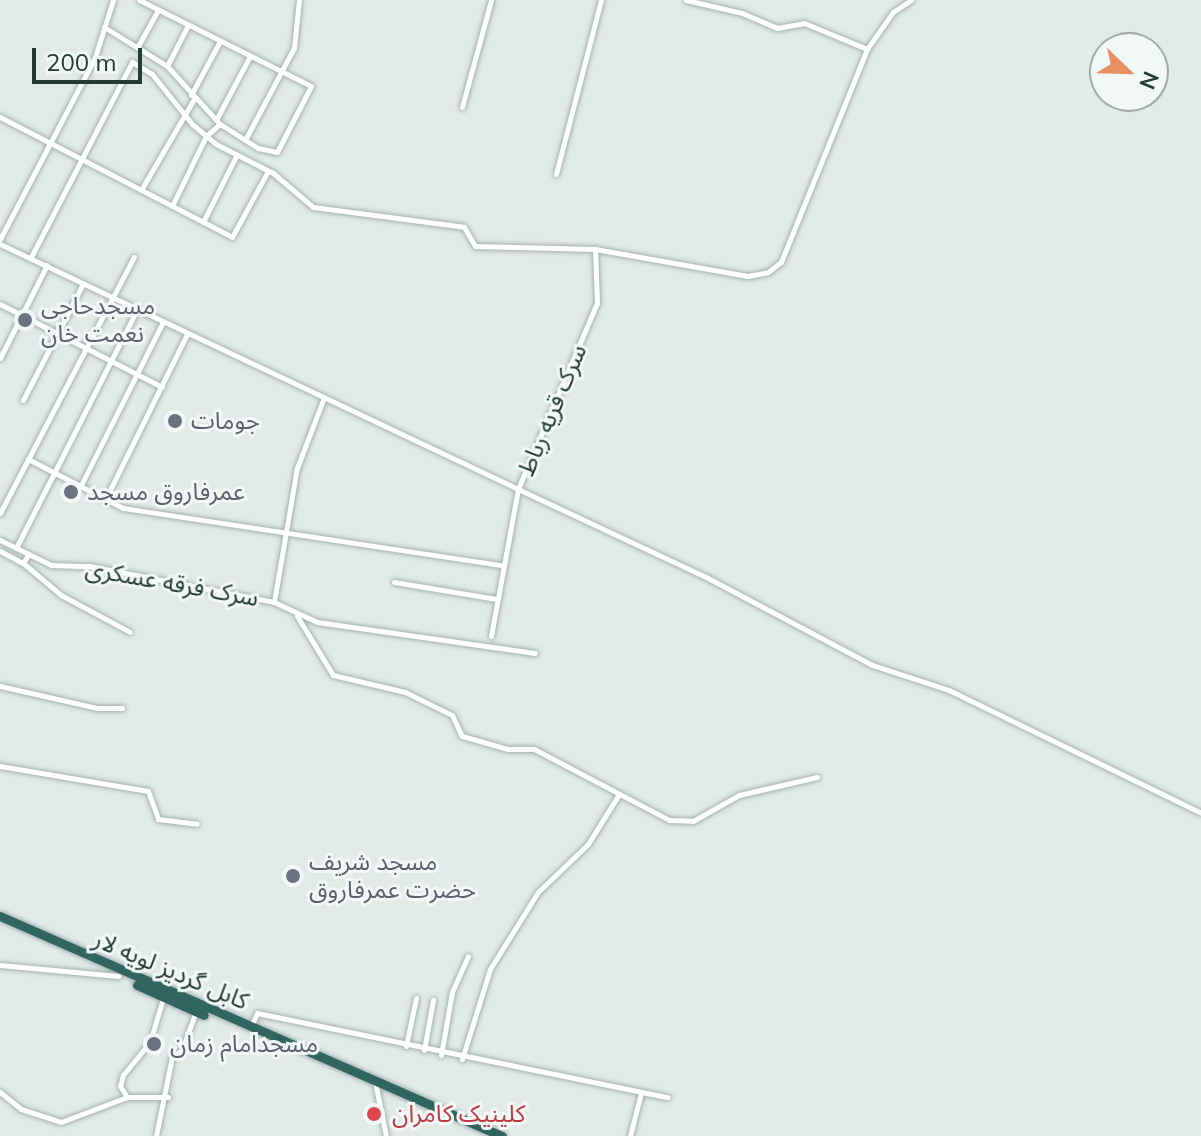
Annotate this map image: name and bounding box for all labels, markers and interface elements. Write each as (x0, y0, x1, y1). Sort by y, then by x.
scale bar (36, 32, 146, 82)
north arrow (1089, 32, 1169, 112)
text: 200 m (46, 47, 117, 77)
text: N (1133, 67, 1165, 94)
place label: مسجدحاجی نعمت خان (41, 292, 155, 348)
marker: مسجدحاجی نعمت خان (16, 311, 34, 329)
street label: سرک قریه رباط (511, 340, 593, 480)
place label: جومات (191, 407, 260, 435)
marker: جومات (166, 412, 184, 430)
place label: عمرفاروق مسجد (87, 478, 245, 506)
marker: عمرفاروق مسجد (62, 483, 80, 501)
street label: سرک فرقه عسکری (83, 554, 261, 612)
place label: مسجد شریف حضرت عمرفاروق (309, 848, 476, 904)
marker: مسجد شریف حضرت عمرفاروق (284, 867, 302, 885)
street label: کابل گردیز لویه لار (89, 924, 253, 1016)
place label: مسجدامام زمان (170, 1030, 318, 1058)
marker: مسجدامام زمان (145, 1035, 163, 1053)
place label: کلینیک کامران (392, 1100, 525, 1128)
marker: کلینیک کامران (363, 1103, 385, 1125)

